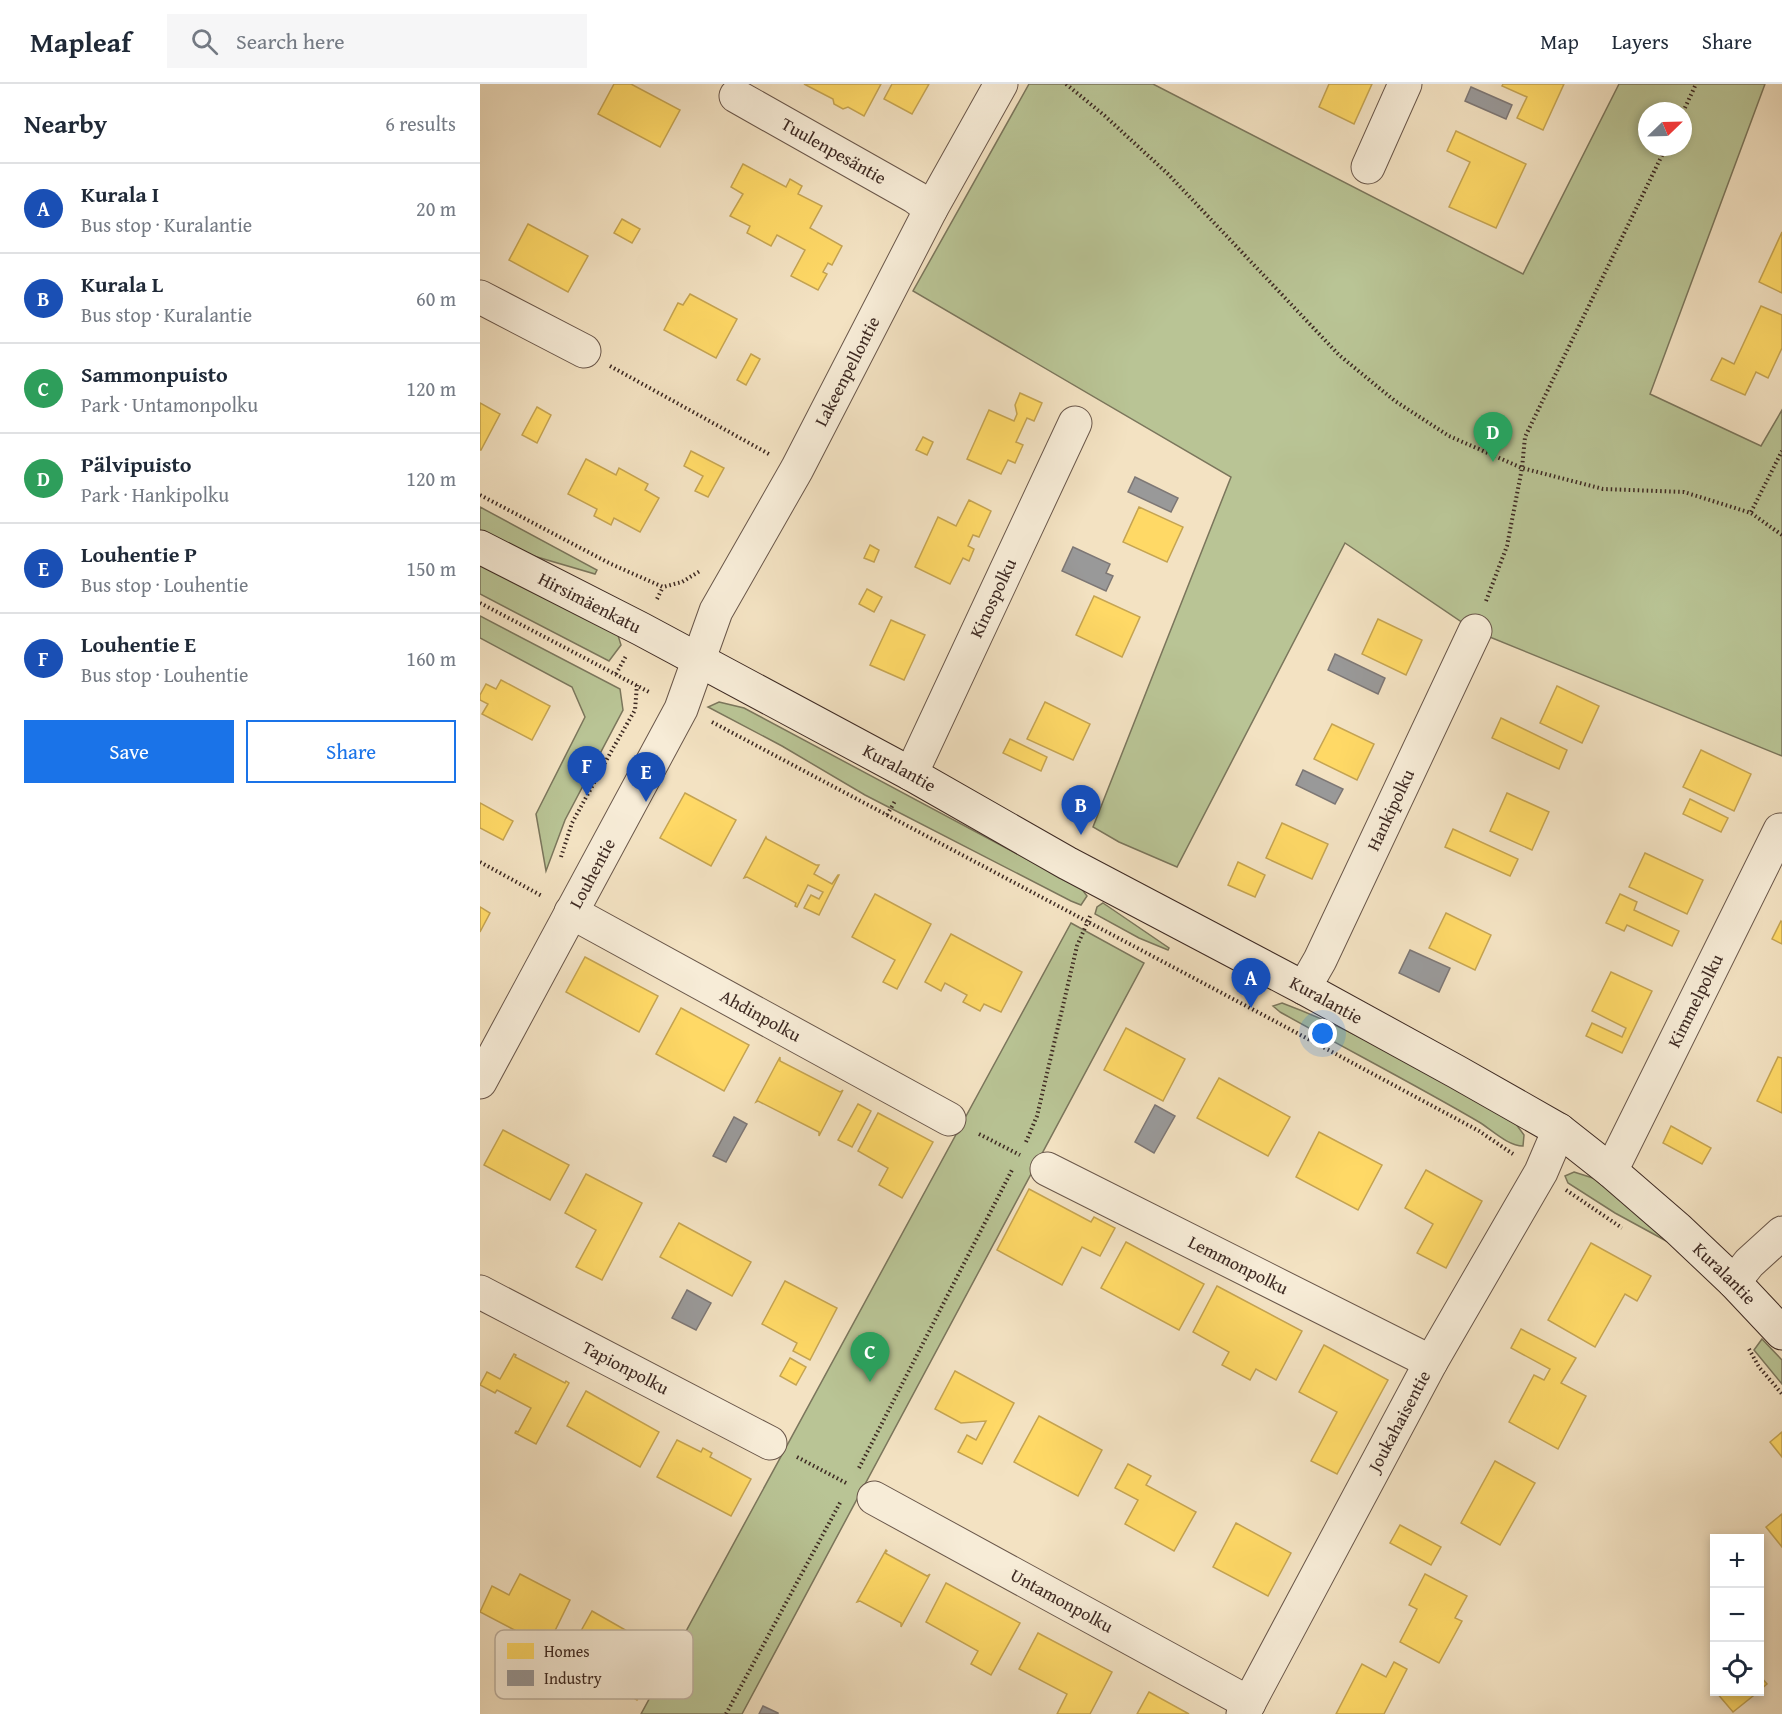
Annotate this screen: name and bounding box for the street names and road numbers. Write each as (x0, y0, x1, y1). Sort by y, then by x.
street label: Tuulenpesäntie (776, 110, 891, 191)
street label: Lakeenpellontie (807, 311, 886, 431)
street label: Kinospolku (962, 554, 1023, 642)
street label: Hirsimäenkatu (534, 565, 646, 640)
street label: Kuralantie (858, 737, 941, 799)
street label: Hankipolku (1359, 764, 1421, 855)
street label: Louhentie (562, 833, 622, 913)
street label: Kimmelpolku (1660, 949, 1730, 1052)
street label: Kuralantie (1285, 969, 1368, 1031)
street label: Ahdinpolku (715, 982, 806, 1049)
street label: Lemmonpolku (1184, 1228, 1293, 1301)
street label: Kuralantie (1687, 1236, 1763, 1311)
street label: Tapionpolku (577, 1333, 674, 1401)
street label: Joukahaisentie (1360, 1365, 1437, 1478)
street label: Untamonpolku (1006, 1561, 1119, 1639)

